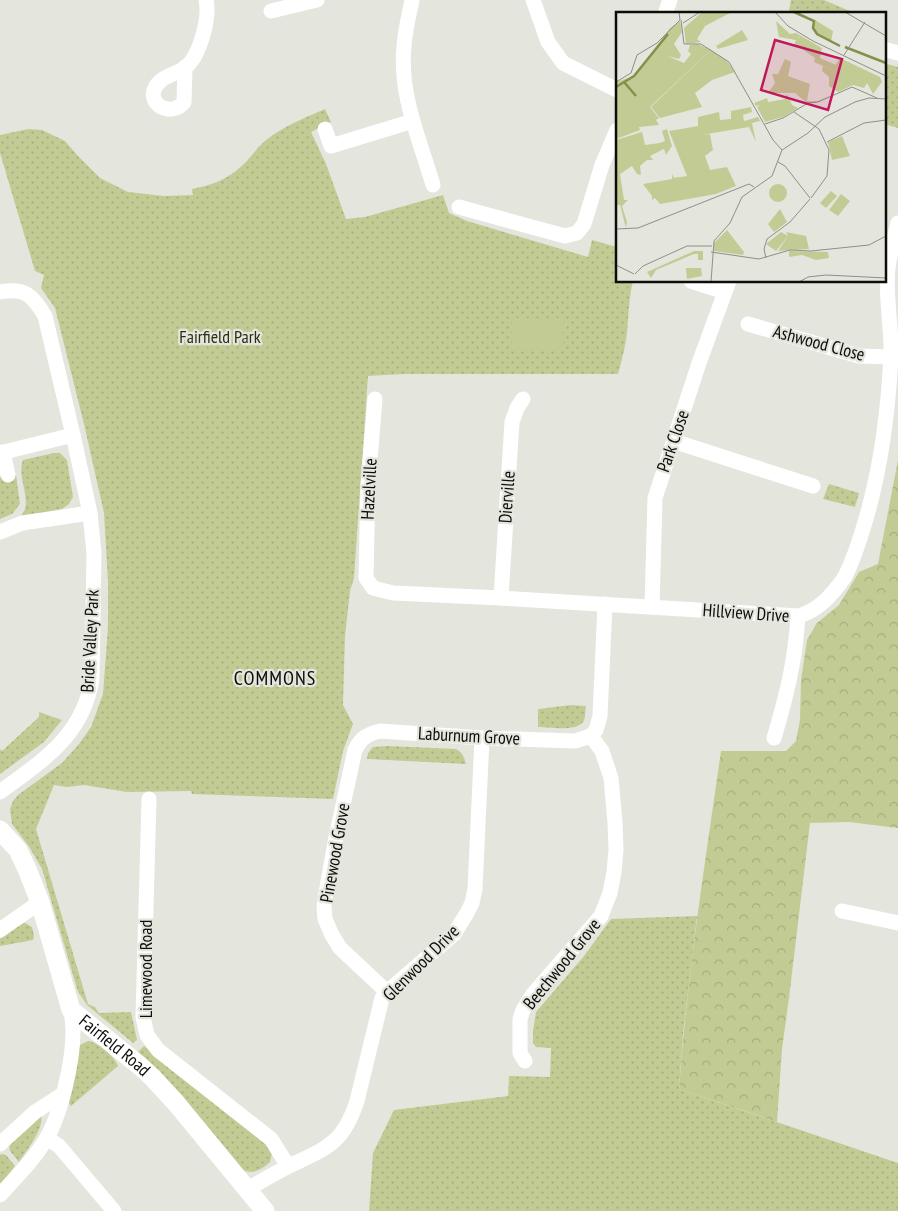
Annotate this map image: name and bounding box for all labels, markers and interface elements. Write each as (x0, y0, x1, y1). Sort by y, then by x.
inset map (616, 12, 886, 282)
street label: Ashwood Close (771, 319, 867, 366)
park label: Fairfield Park (179, 325, 261, 348)
street label: Park Close (651, 407, 694, 475)
street label: Hazelville (355, 458, 382, 520)
street label: Dierville (493, 470, 520, 524)
street label: Bride Valley Park (75, 589, 104, 693)
street label: Hillview Drive (702, 598, 790, 627)
district label: COMMONS (234, 665, 316, 691)
street label: Laburnum Grove (417, 721, 521, 750)
street label: Pinewood Grove (314, 801, 355, 904)
street label: Beechwood Grove (518, 913, 605, 1014)
street label: Limewood Road (134, 920, 157, 1018)
street label: Glenwood Drive (378, 920, 464, 1006)
street label: Fairfield Road (75, 1009, 156, 1081)

